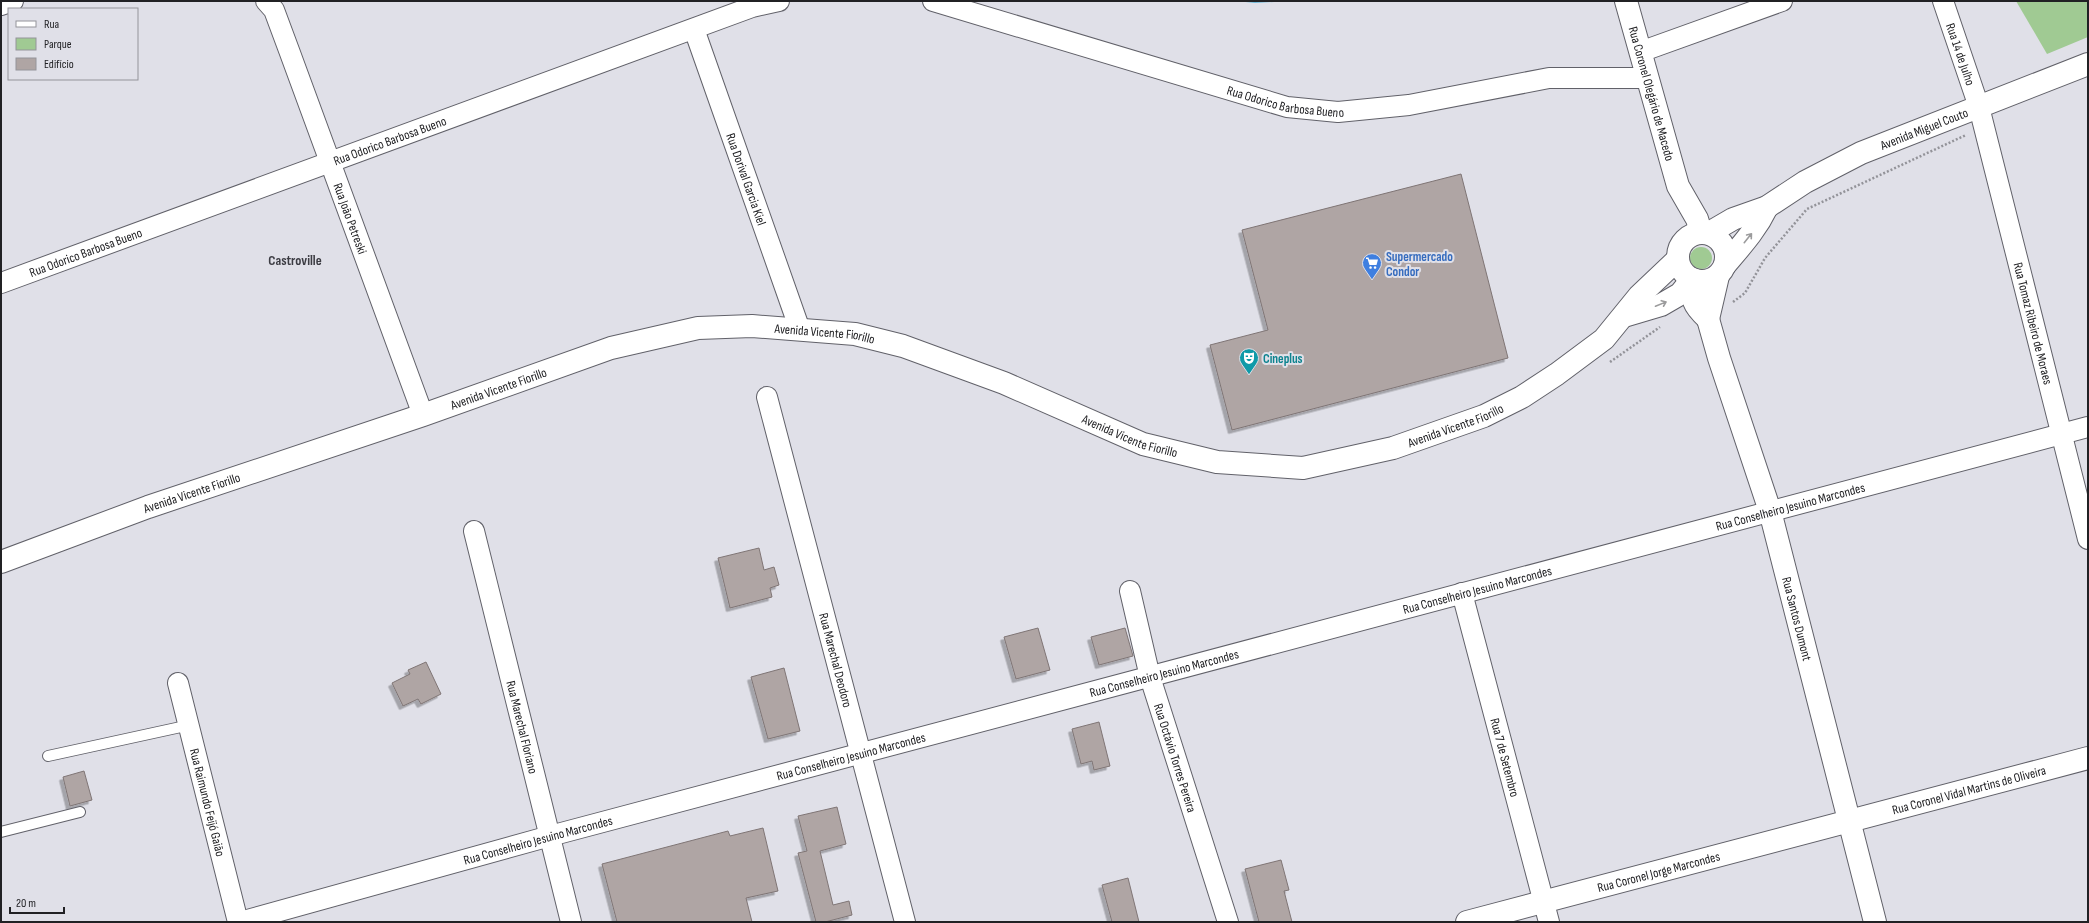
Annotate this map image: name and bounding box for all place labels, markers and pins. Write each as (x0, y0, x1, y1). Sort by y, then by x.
place label: Supermercado Condor (1386, 249, 1453, 280)
supermarket icon: Supermercado Condor (1361, 252, 1383, 280)
theatre icon: Cineplus (1238, 347, 1260, 375)
place label: Cineplus (1263, 351, 1303, 367)

